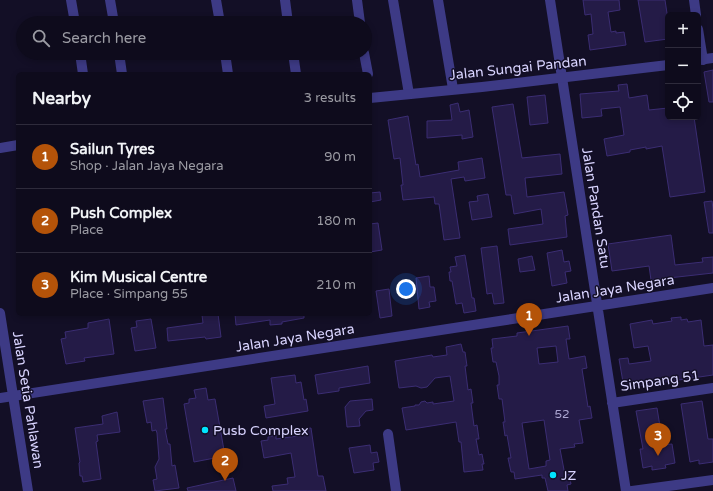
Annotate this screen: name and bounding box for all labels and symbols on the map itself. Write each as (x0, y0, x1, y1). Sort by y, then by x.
street label: Jalan Sungai Pandan (449, 52, 587, 84)
street label: Jalan Pandan Satu (578, 146, 614, 270)
street label: Jalan Jaya Negara (554, 271, 676, 307)
your location (396, 279, 416, 299)
pin: 1 (516, 303, 542, 336)
street label: Jalan Jaya Negara (234, 320, 356, 356)
street label: Jalan Setia Pahlawan (9, 330, 47, 470)
street label: Simpang 51 (619, 367, 701, 395)
house number: 52 (554, 407, 570, 421)
place label: Pusb Complex (213, 422, 309, 439)
pin: 3 (645, 423, 671, 456)
marker: Pusb Complex (200, 425, 210, 435)
pin: 2 (212, 448, 238, 481)
place label: JZ (561, 467, 577, 484)
marker: JZ (548, 470, 558, 480)

